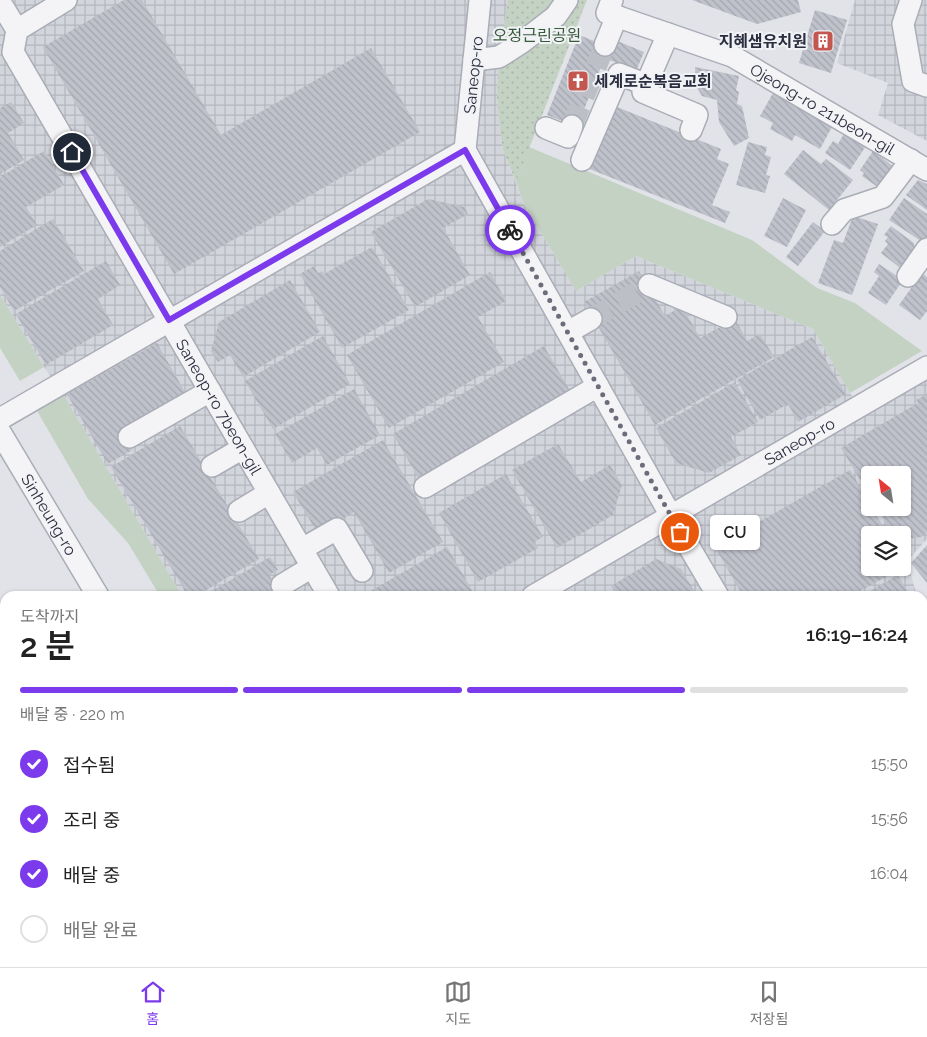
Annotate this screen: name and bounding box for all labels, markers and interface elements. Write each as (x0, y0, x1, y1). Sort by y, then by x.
park label: 오정근린공원 (493, 26, 581, 45)
building icon: 지혜샘유치원 (811, 29, 835, 53)
place label: 지혜샘유치원 (719, 32, 807, 51)
street label: Saneop-ro (460, 35, 487, 115)
street label: Ojeong-ro 211beon-gil (747, 60, 899, 159)
church icon: 세계로순복음교회 (566, 69, 590, 93)
place label: 세계로순복음교회 (594, 72, 712, 91)
pin (51, 131, 93, 173)
icon: home (58, 138, 86, 166)
courier (485, 205, 535, 255)
icon: bike (496, 216, 524, 244)
street label: Saneop-ro 7beon-gil (172, 336, 266, 479)
street label: Saneop-ro (761, 414, 838, 470)
north arrow (861, 466, 911, 516)
map controls (861, 466, 911, 576)
street label: Sinheung-ro (17, 470, 80, 559)
pin (659, 511, 701, 553)
callout: CU (710, 514, 760, 550)
icon: bag (666, 518, 694, 546)
text: CU (724, 523, 746, 542)
button: layers (861, 526, 911, 576)
text: 도착까지 (20, 607, 79, 626)
text: 16:19–16:24 (806, 623, 908, 645)
text: 2 분 (20, 627, 75, 664)
text: 배달 중 · 220 m (20, 705, 125, 724)
icon: check (20, 750, 48, 778)
text: 접수됨 (63, 754, 115, 776)
text: 15:50 (871, 754, 908, 773)
icon: check (20, 805, 48, 833)
text: 조리 중 (63, 809, 120, 831)
text: 15:56 (871, 809, 908, 828)
icon: check (20, 860, 48, 888)
text: 배달 중 (63, 864, 120, 886)
text: 16:04 (870, 864, 908, 883)
text: 배달 완료 (63, 919, 138, 941)
tab: 홈 (139, 978, 167, 1028)
tab: 지도 (444, 978, 472, 1028)
tab: 저장됨 (750, 978, 788, 1028)

